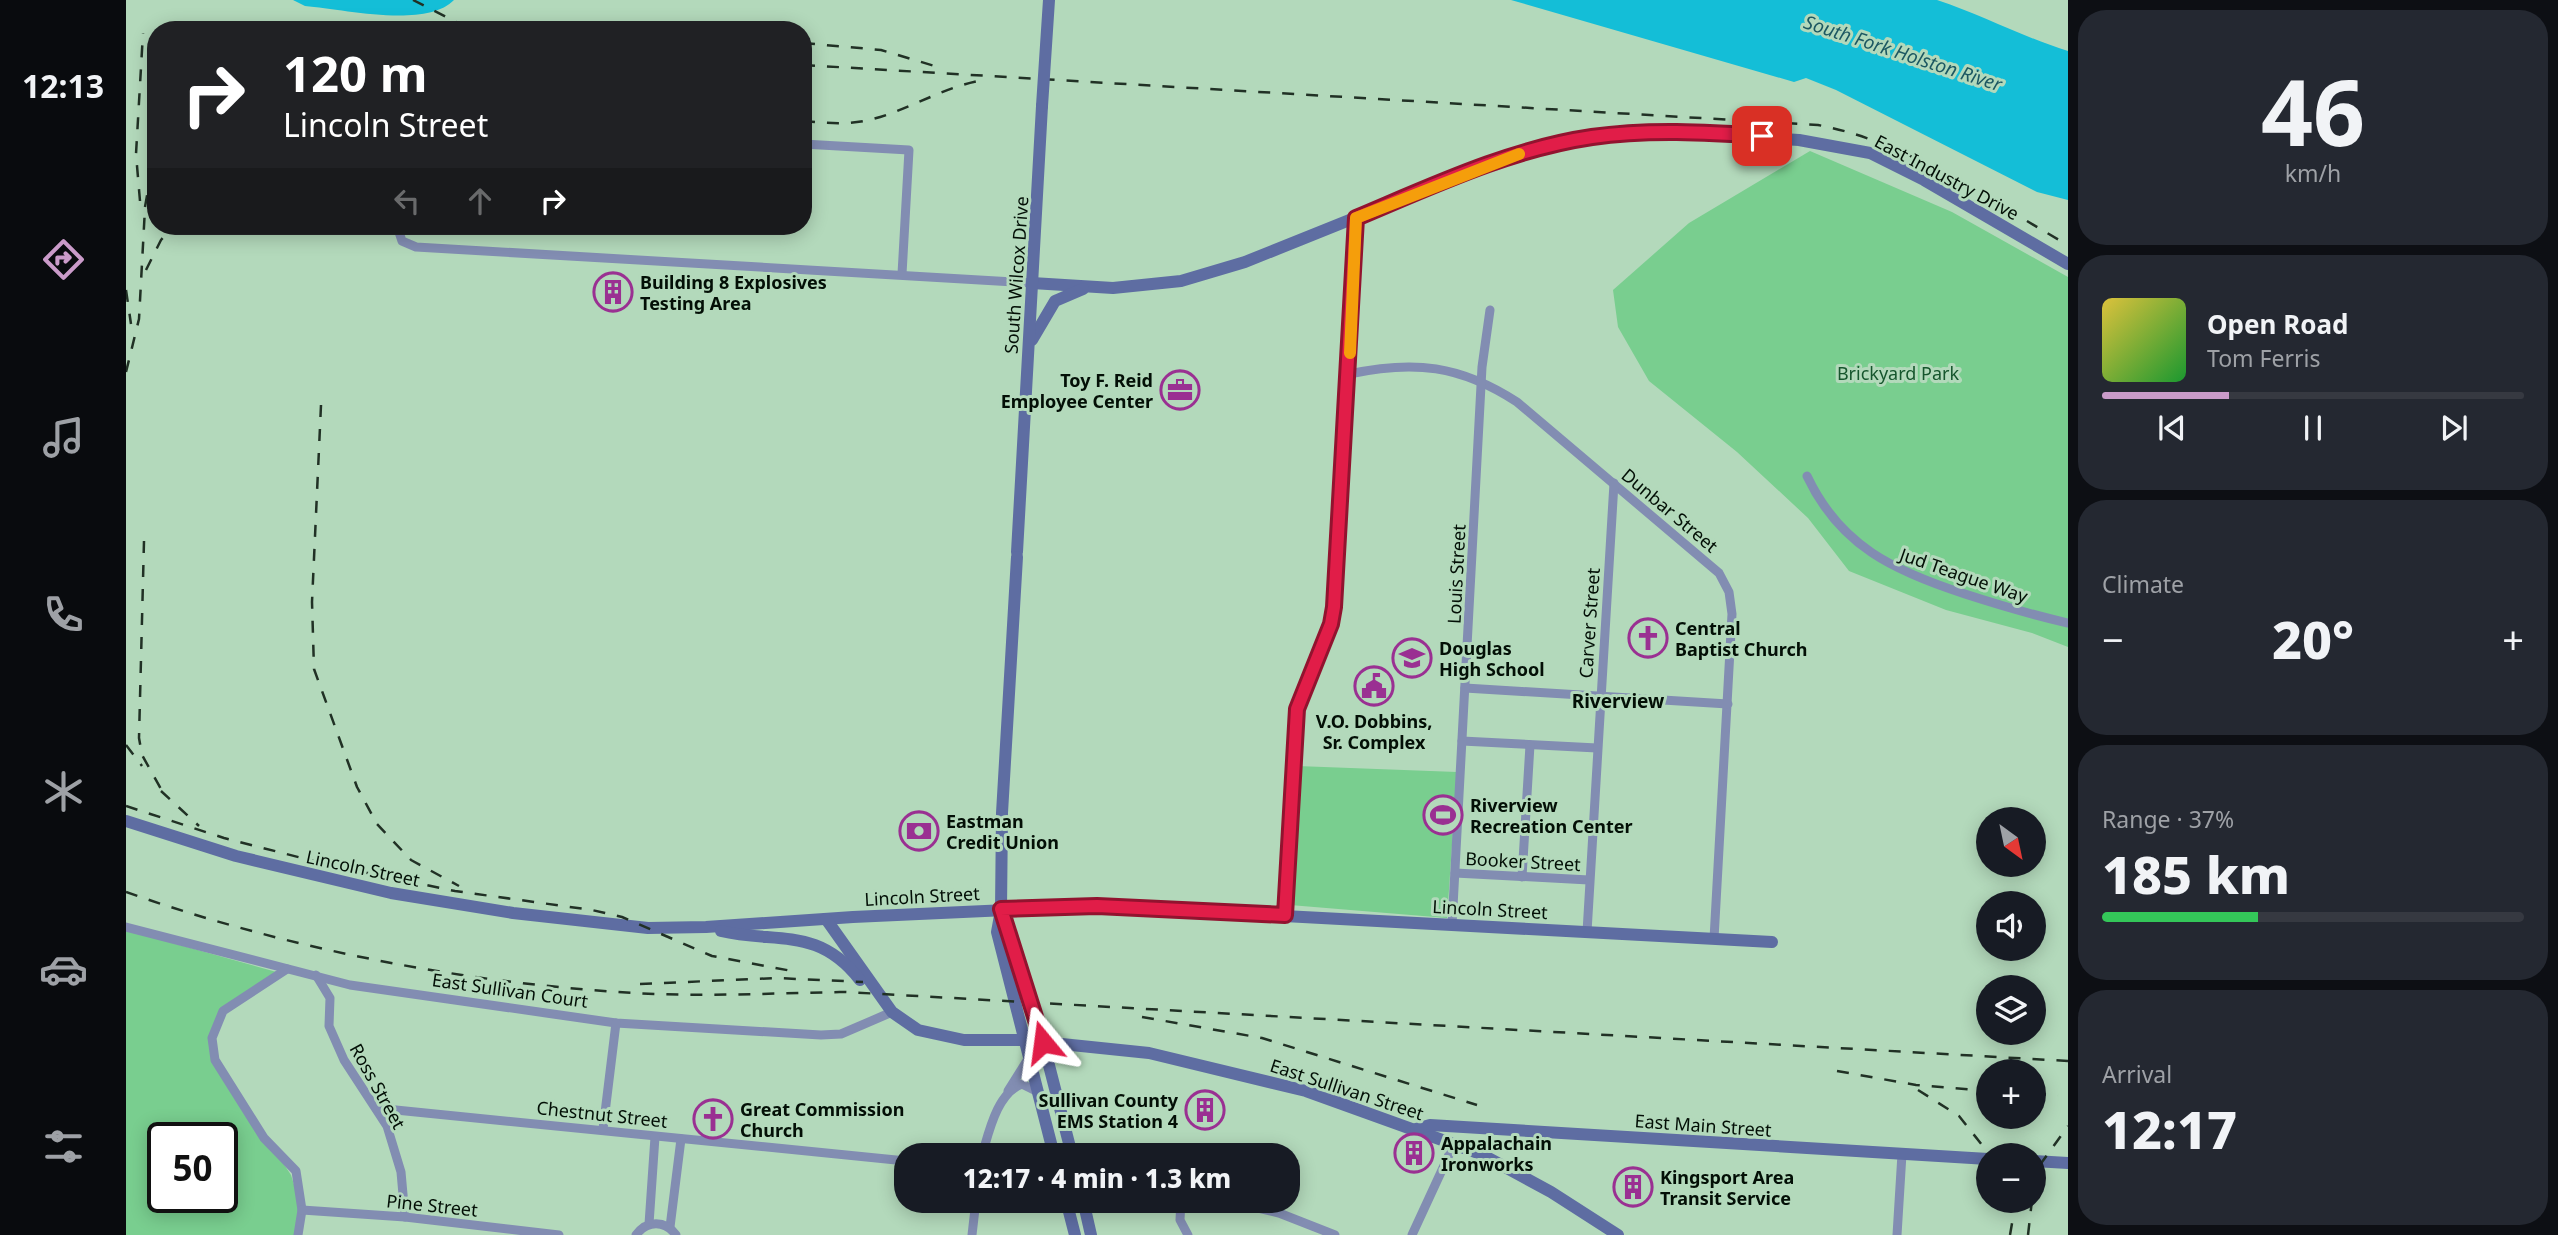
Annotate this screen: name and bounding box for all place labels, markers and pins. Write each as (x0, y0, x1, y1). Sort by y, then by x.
pin (1732, 106, 1792, 166)
place label: Building 8 Explosives Testing Area (640, 270, 827, 315)
building icon: Building 8 Explosives Testing Area (592, 271, 634, 313)
place label: Toy F. Reid Employee Center (1001, 368, 1153, 413)
office icon: Toy F. Reid Employee Center (1159, 369, 1201, 411)
place label: Central Baptist Church (1675, 616, 1807, 661)
church icon: Central Baptist Church (1627, 617, 1669, 659)
place label: Douglas High School (1439, 636, 1545, 681)
school or university icon: Douglas High School (1391, 637, 1433, 679)
public building icon: V.O. Dobbins, Sr. Complex (1353, 665, 1395, 707)
place label: V.O. Dobbins, Sr. Complex (1316, 709, 1432, 754)
place label: Riverview Recreation Center (1470, 793, 1633, 838)
sports icon: Riverview Recreation Center (1422, 794, 1464, 836)
place label: Eastman Credit Union (946, 809, 1059, 854)
bank icon: Eastman Credit Union (898, 810, 940, 852)
place label: Sullivan County EMS Station 4 (1039, 1088, 1179, 1133)
building icon: Sullivan County EMS Station 4 (1184, 1089, 1226, 1131)
place label: Great Commission Church (740, 1097, 904, 1142)
church icon: Great Commission Church (692, 1098, 734, 1140)
place label: Appalachain Ironworks (1441, 1131, 1552, 1176)
building icon: Appalachain Ironworks (1393, 1132, 1435, 1174)
place label: Kingsport Area Transit Service (1660, 1165, 1794, 1210)
building icon: Kingsport Area Transit Service (1612, 1166, 1654, 1208)

